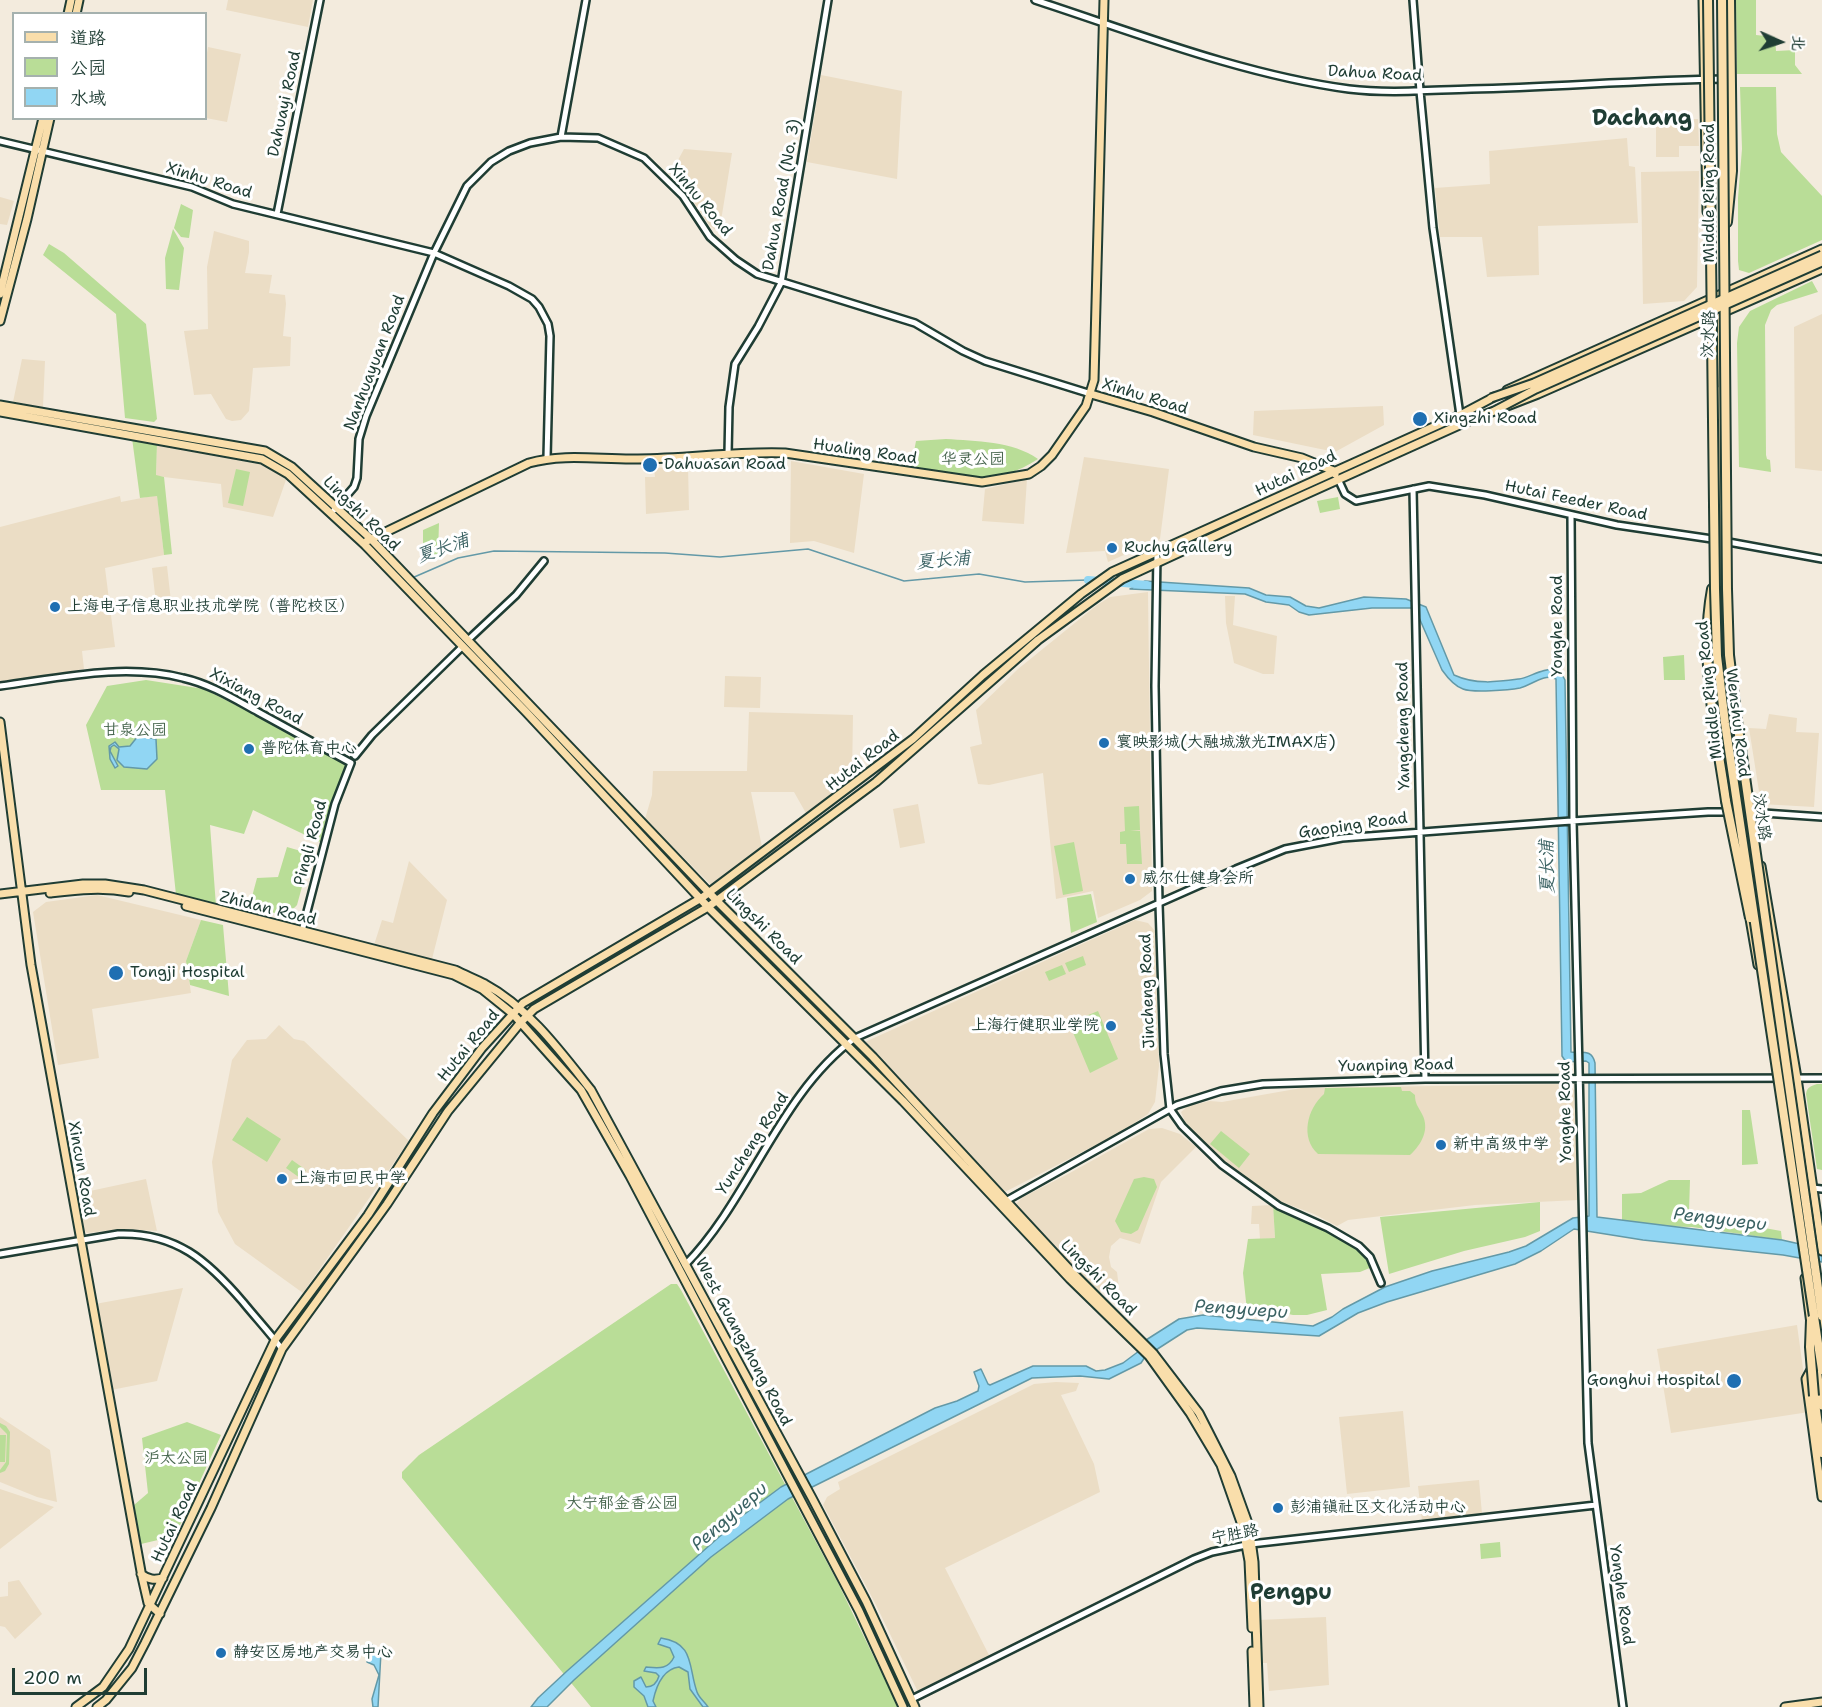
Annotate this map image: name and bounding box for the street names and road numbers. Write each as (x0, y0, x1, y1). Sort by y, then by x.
street label: Dahuayi Road (264, 49, 306, 159)
street label: Dahua Road (1327, 62, 1423, 86)
street label: Dahua Road (No. 3) (759, 118, 805, 272)
street label: Middle Ring Road (1700, 123, 1720, 263)
street label: Xinhu Road (164, 159, 254, 203)
street label: Xinhu Road (664, 160, 736, 240)
street label: Nanhuayuan Road (340, 292, 410, 434)
street label: 汶水路 (1699, 310, 1719, 358)
street label: Xinhu Road (1100, 375, 1190, 419)
street label: Hualing Road (812, 435, 918, 469)
street label: Hutai Road (1252, 447, 1340, 501)
street label: Lingshi Road (318, 472, 404, 556)
street label: Hutai Feeder Road (1503, 477, 1649, 525)
street label: Yonghe Road (1548, 575, 1568, 677)
street label: Middle Ring Road (1693, 620, 1727, 760)
street label: Yangcheng Road (1393, 661, 1415, 791)
street label: Xixiang Road (206, 664, 306, 730)
street label: Wenshui Road (1721, 667, 1753, 779)
street label: Hutai Road (823, 727, 903, 795)
street label: 汶水路 (1748, 792, 1774, 842)
street label: Pingli Road (290, 798, 332, 888)
street label: Gaoping Road (1297, 809, 1409, 843)
street label: Lingshi Road (721, 885, 805, 969)
street label: Zhidan Road (218, 888, 318, 930)
street label: Jincheng Road (1136, 933, 1160, 1049)
street label: Hutai Road (434, 1006, 504, 1086)
street label: Yuanping Road (1338, 1055, 1454, 1077)
street label: Yonghe Road (1556, 1061, 1576, 1163)
street label: Yuncheng Road (713, 1089, 793, 1199)
street label: Xincun Road (63, 1120, 99, 1218)
street label: Lingshi Road (1056, 1236, 1140, 1320)
street label: West Guangzhong Road (690, 1255, 796, 1429)
street label: Hutai Road (148, 1478, 202, 1566)
street label: 宁胜路 (1210, 1521, 1260, 1549)
street label: Yonghe Road (1604, 1543, 1638, 1647)

